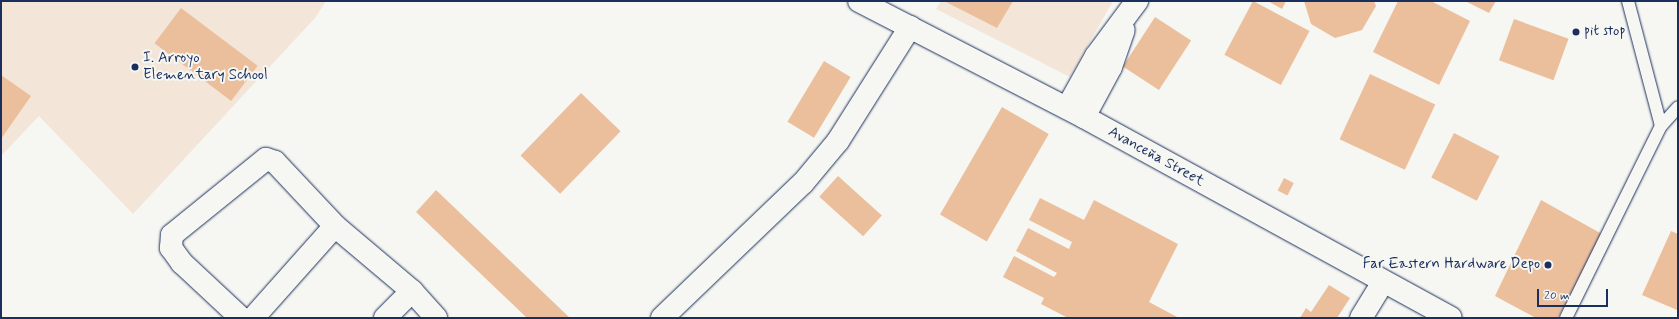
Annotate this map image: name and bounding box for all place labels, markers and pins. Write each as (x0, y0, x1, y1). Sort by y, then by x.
place label: pit stop (1584, 23, 1625, 41)
marker: pit stop (1571, 27, 1581, 37)
place label: I. Arroyo Elementary School (143, 49, 268, 84)
marker: I. Arroyo Elementary School (130, 62, 140, 72)
place label: Far Eastern Hardware Depo (1367, 256, 1540, 274)
marker: Far Eastern Hardware Depo (1543, 260, 1553, 270)

